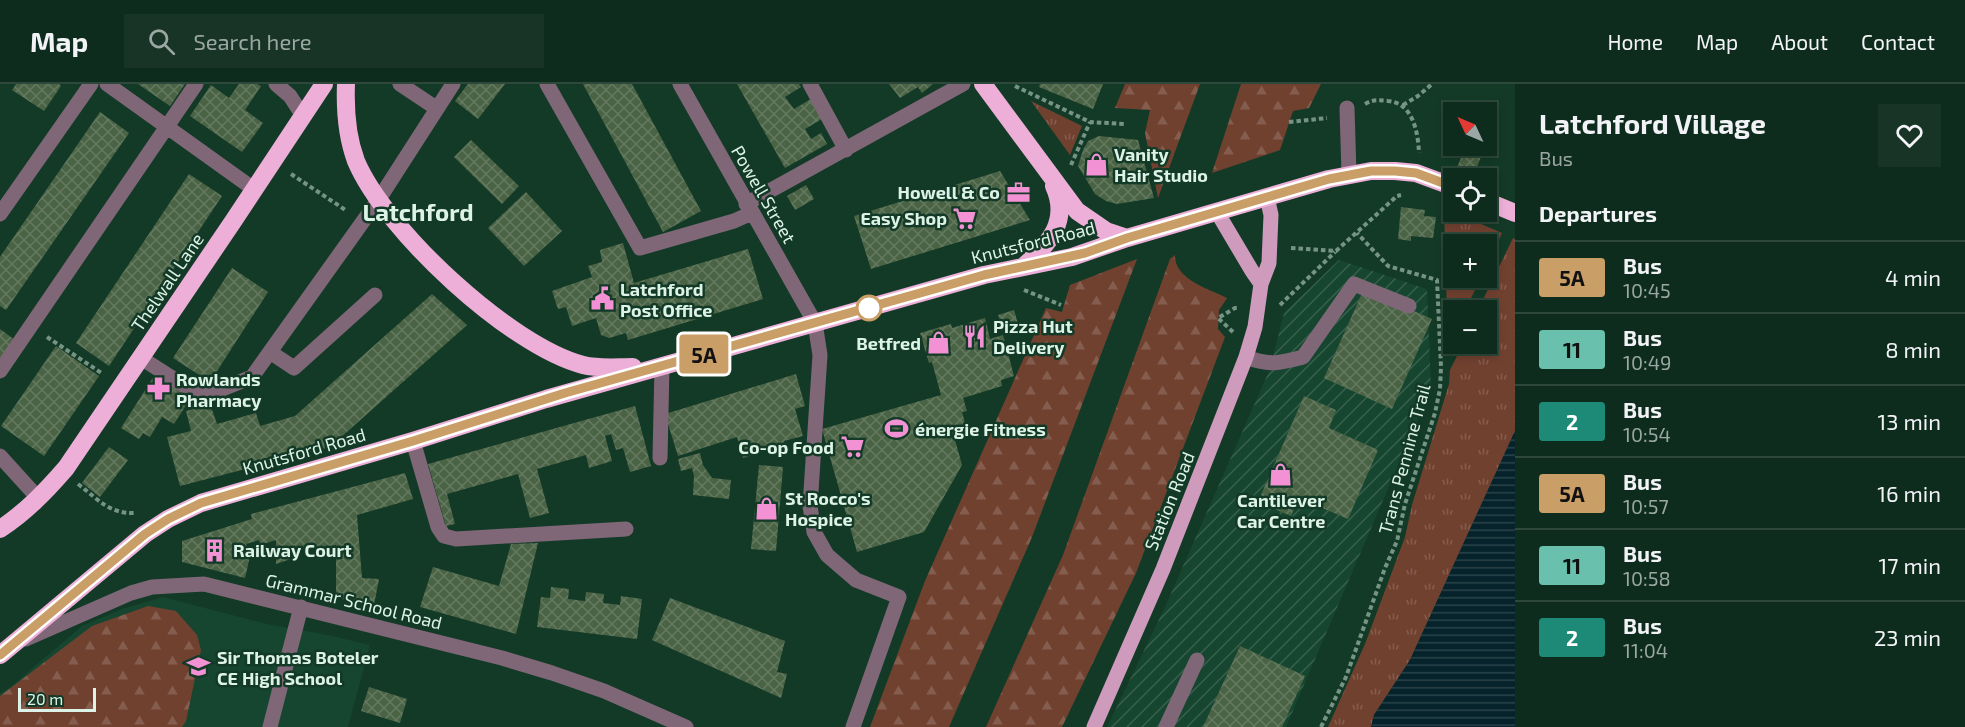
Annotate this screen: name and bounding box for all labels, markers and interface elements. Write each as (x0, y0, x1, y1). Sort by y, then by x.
search box (124, 14, 544, 68)
text: Map (30, 24, 88, 58)
icon: search (145, 25, 178, 58)
text: Search here (193, 28, 312, 54)
text: Home (1607, 29, 1663, 54)
text: Map (1696, 29, 1738, 54)
text: About (1771, 29, 1828, 54)
text: Contact (1861, 29, 1935, 54)
north arrow (1443, 102, 1497, 156)
map controls (1443, 102, 1497, 354)
button: heart (1878, 104, 1941, 167)
text: Latchford Village (1539, 106, 1766, 140)
street label: Powell Street (727, 141, 801, 247)
place label: Vanity Hair Studio (1114, 143, 1208, 186)
text: Bus (1539, 146, 1573, 170)
shop icon: Vanity Hair Studio (1083, 151, 1109, 177)
button: locate (1443, 168, 1497, 222)
office icon: Howell & Co (1005, 179, 1031, 205)
place label: Howell & Co (897, 181, 1000, 203)
district label: Latchford (362, 197, 474, 226)
text: Departures (1539, 200, 1657, 226)
supermarket icon: Easy Shop (952, 205, 978, 231)
place label: Easy Shop (860, 207, 947, 229)
street label: Knutsford Road (969, 216, 1097, 268)
street label: Thelwall Lane (126, 229, 208, 335)
button: + (1443, 234, 1497, 288)
text: Bus (1623, 252, 1662, 278)
text: 4 min (1885, 264, 1941, 290)
text: 5A (1559, 265, 1585, 290)
place label: Latchford Post Office (620, 278, 712, 321)
text: 10:45 (1623, 278, 1671, 302)
public building icon: Latchford Post Office (589, 286, 615, 312)
unlabelled marker (856, 295, 882, 321)
button: − (1443, 300, 1497, 354)
place label: Pizza Hut Delivery (993, 315, 1073, 358)
restaurant icon: Pizza Hut Delivery (962, 323, 988, 349)
text: Bus (1623, 324, 1662, 350)
shop icon: Betfred (926, 330, 952, 356)
place label: Betfred (856, 332, 921, 354)
line badge: 5A (677, 334, 731, 374)
text: 8 min (1885, 336, 1941, 362)
text: 11 (1563, 337, 1581, 362)
text: 5A (691, 342, 717, 367)
text: 10:49 (1623, 350, 1671, 374)
place label: Rowlands Pharmacy (176, 368, 262, 411)
pharmacy icon: Rowlands Pharmacy (145, 376, 171, 402)
street label: Trans Pennine Trail (1373, 381, 1435, 536)
text: Bus (1623, 396, 1662, 422)
text: 13 min (1878, 408, 1941, 434)
text: 2 (1566, 409, 1578, 434)
sports icon: énergie Fitness (884, 416, 910, 442)
place label: énergie Fitness (915, 418, 1046, 440)
text: 10:54 (1623, 422, 1671, 446)
street label: Knutsford Road (240, 423, 368, 479)
supermarket icon: Co-op Food (839, 434, 865, 460)
place label: Co-op Food (738, 436, 834, 458)
street label: Station Road (1139, 449, 1199, 553)
shop icon: Cantilever Car Centre (1268, 461, 1294, 487)
text: Bus (1623, 468, 1662, 494)
text: 16 min (1877, 480, 1941, 506)
text: 5A (1559, 481, 1585, 506)
place label: St Rocco's Hospice (785, 487, 871, 530)
place label: Cantilever Car Centre (1237, 489, 1325, 532)
text: 10:57 (1623, 494, 1669, 518)
shop icon: St Rocco's Hospice (754, 495, 780, 521)
building icon: Railway Court (202, 537, 228, 563)
place label: Railway Court (233, 539, 352, 561)
text: Bus (1623, 540, 1662, 566)
text: 17 min (1879, 552, 1941, 578)
text: 11 (1563, 553, 1581, 578)
text: 10:58 (1623, 566, 1671, 590)
street label: Grammar School Road (264, 568, 444, 634)
text: Bus (1623, 612, 1662, 638)
text: 23 min (1874, 624, 1941, 650)
text: 2 (1566, 625, 1578, 650)
text: 11:04 (1623, 638, 1668, 662)
place label: Sir Thomas Boteler CE High School (217, 646, 379, 689)
school or university icon: Sir Thomas Boteler CE High School (186, 654, 212, 680)
scale bar (18, 685, 96, 712)
text: 20 m (27, 689, 63, 708)

